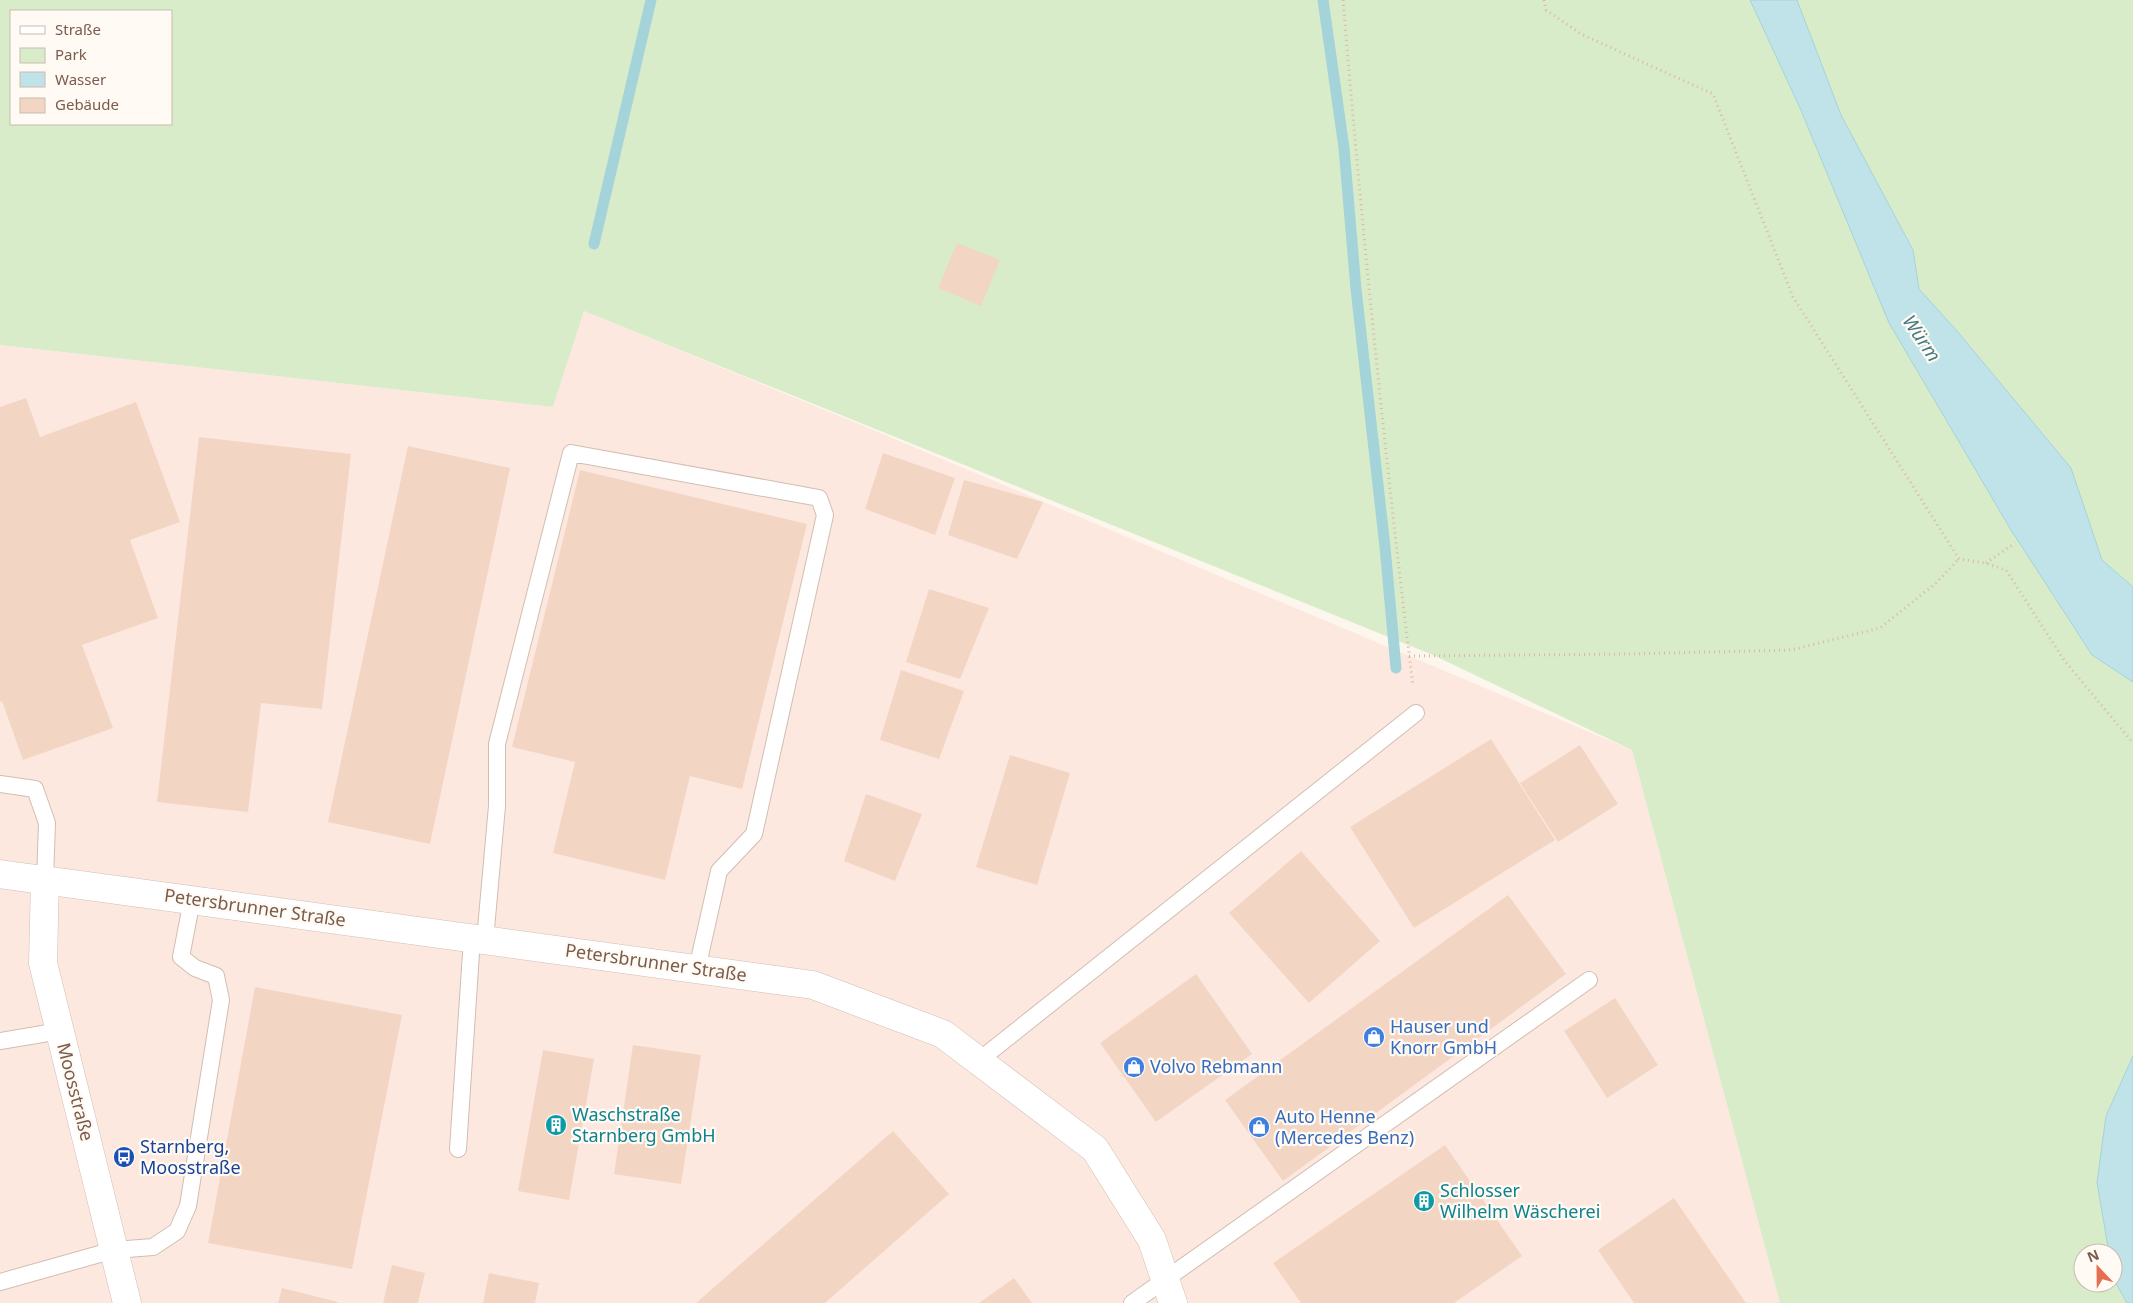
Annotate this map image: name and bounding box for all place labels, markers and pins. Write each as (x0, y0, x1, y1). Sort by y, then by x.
place label: Hauser und Knorr GmbH (1390, 1014, 1497, 1059)
shop icon: Hauser und Knorr GmbH (1362, 1025, 1386, 1049)
place label: Volvo Rebmann (1150, 1054, 1282, 1078)
shop icon: Volvo Rebmann (1122, 1055, 1146, 1079)
place label: Waschstraße Starnberg GmbH (572, 1102, 716, 1147)
place label: Auto Henne (Mercedes Benz) (1275, 1104, 1414, 1149)
building icon: Waschstraße Starnberg GmbH (544, 1113, 568, 1137)
shop icon: Auto Henne (Mercedes Benz) (1247, 1115, 1271, 1139)
place label: Starnberg, Moosstraße (140, 1134, 241, 1179)
bus stop icon: Starnberg, Moosstraße (112, 1145, 136, 1169)
place label: Schlosser Wilhelm Wäscherei (1440, 1178, 1600, 1223)
building icon: Schlosser Wilhelm Wäscherei (1412, 1189, 1436, 1213)

